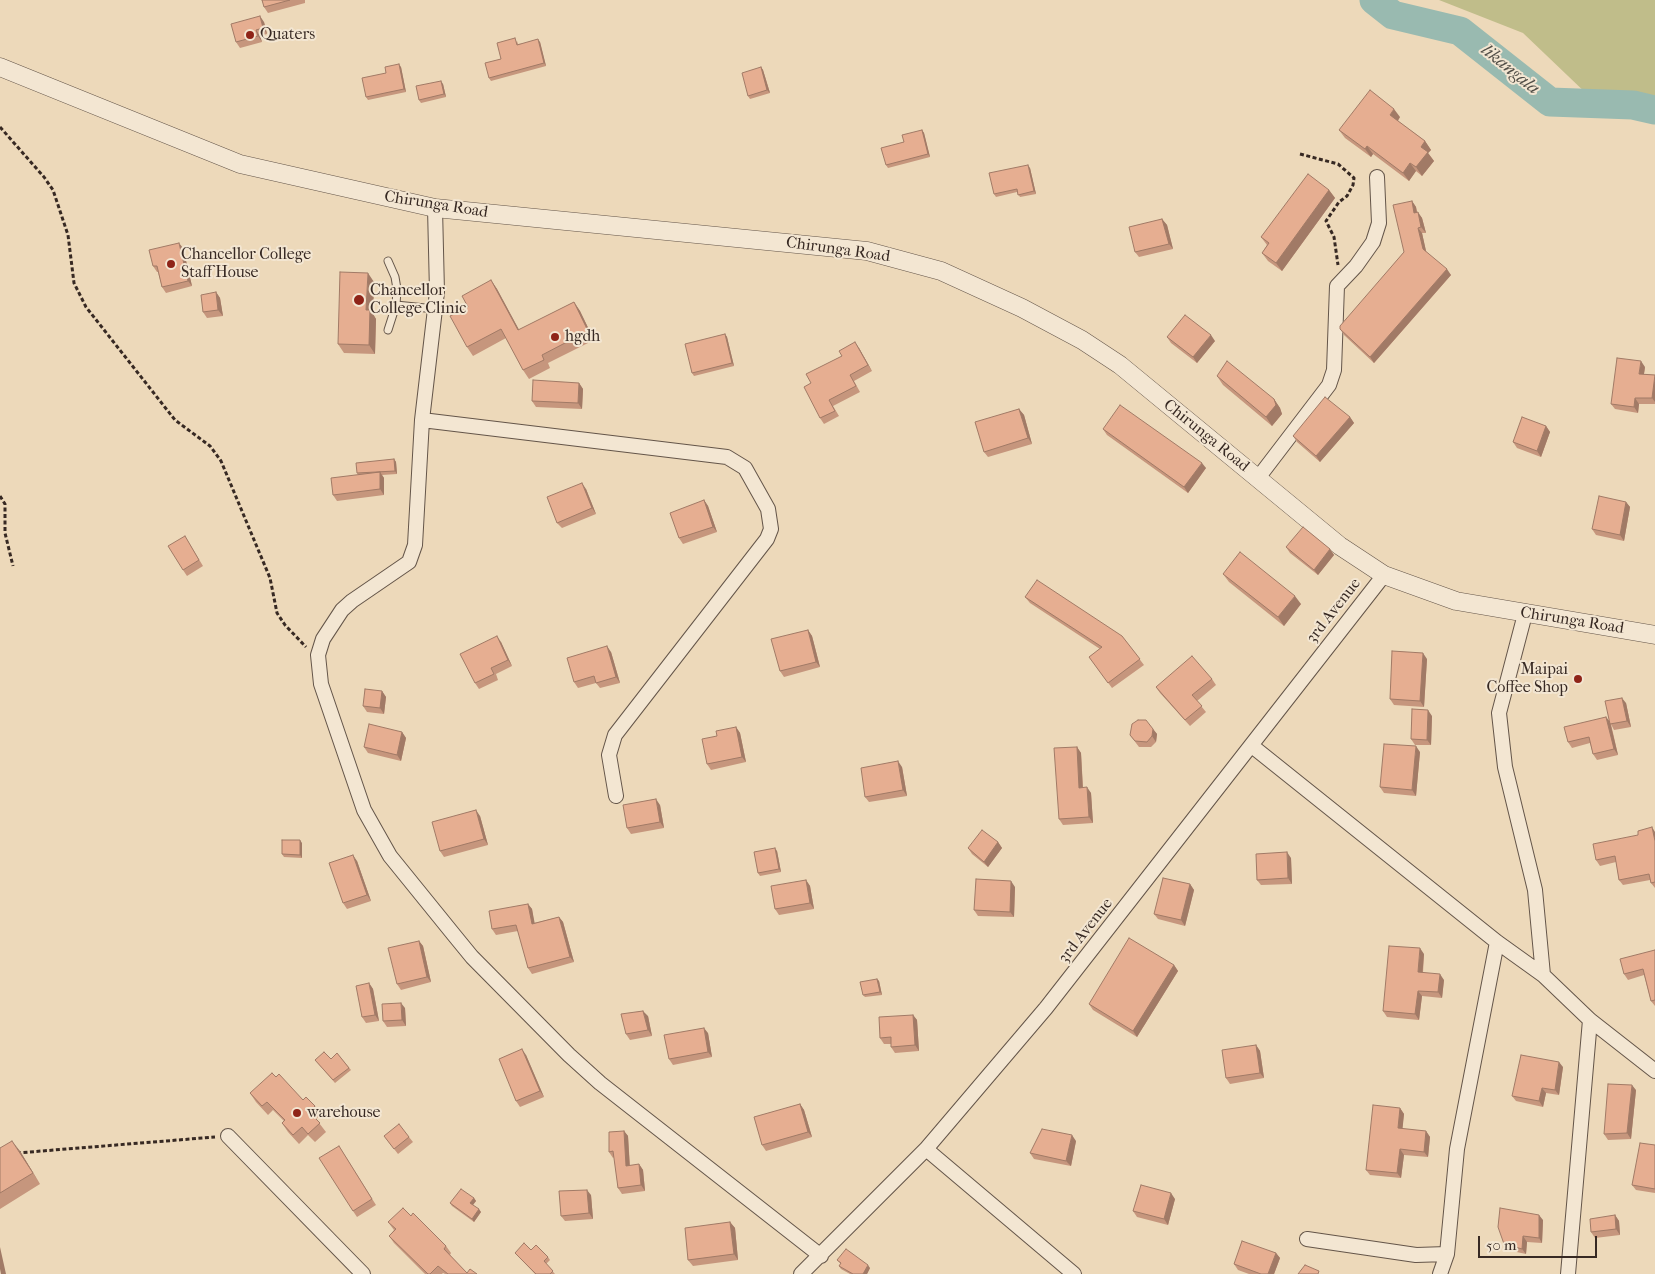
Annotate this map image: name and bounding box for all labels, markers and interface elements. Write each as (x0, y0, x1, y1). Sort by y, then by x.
place label: Quaters (260, 25, 315, 45)
marker: Quaters (244, 29, 256, 41)
water label: likangala (1477, 40, 1543, 100)
street label: Chirunga Road (383, 187, 489, 223)
street label: Chirunga Road (785, 233, 891, 267)
place label: Chancellor College Staff House (181, 245, 311, 283)
marker: Chancellor College Staff House (165, 258, 177, 270)
place label: Chancellor College Clinic (370, 281, 466, 319)
marker: Chancellor College Clinic (352, 293, 366, 307)
place label: hgdh (565, 327, 600, 347)
marker: hgdh (549, 331, 561, 343)
street label: Chirunga Road (1159, 396, 1253, 476)
street label: 3rd Avenue (1303, 575, 1365, 647)
street label: Chirunga Road (1519, 603, 1625, 639)
place label: Maipai Coffee Shop (1486, 660, 1568, 698)
marker: Maipai Coffee Shop (1572, 673, 1584, 685)
street label: 3rd Avenue (1055, 895, 1117, 967)
place label: warehouse (307, 1103, 380, 1123)
marker: warehouse (291, 1107, 303, 1119)
scale bar (1480, 1226, 1599, 1258)
text: 50 m (1486, 1236, 1516, 1254)

